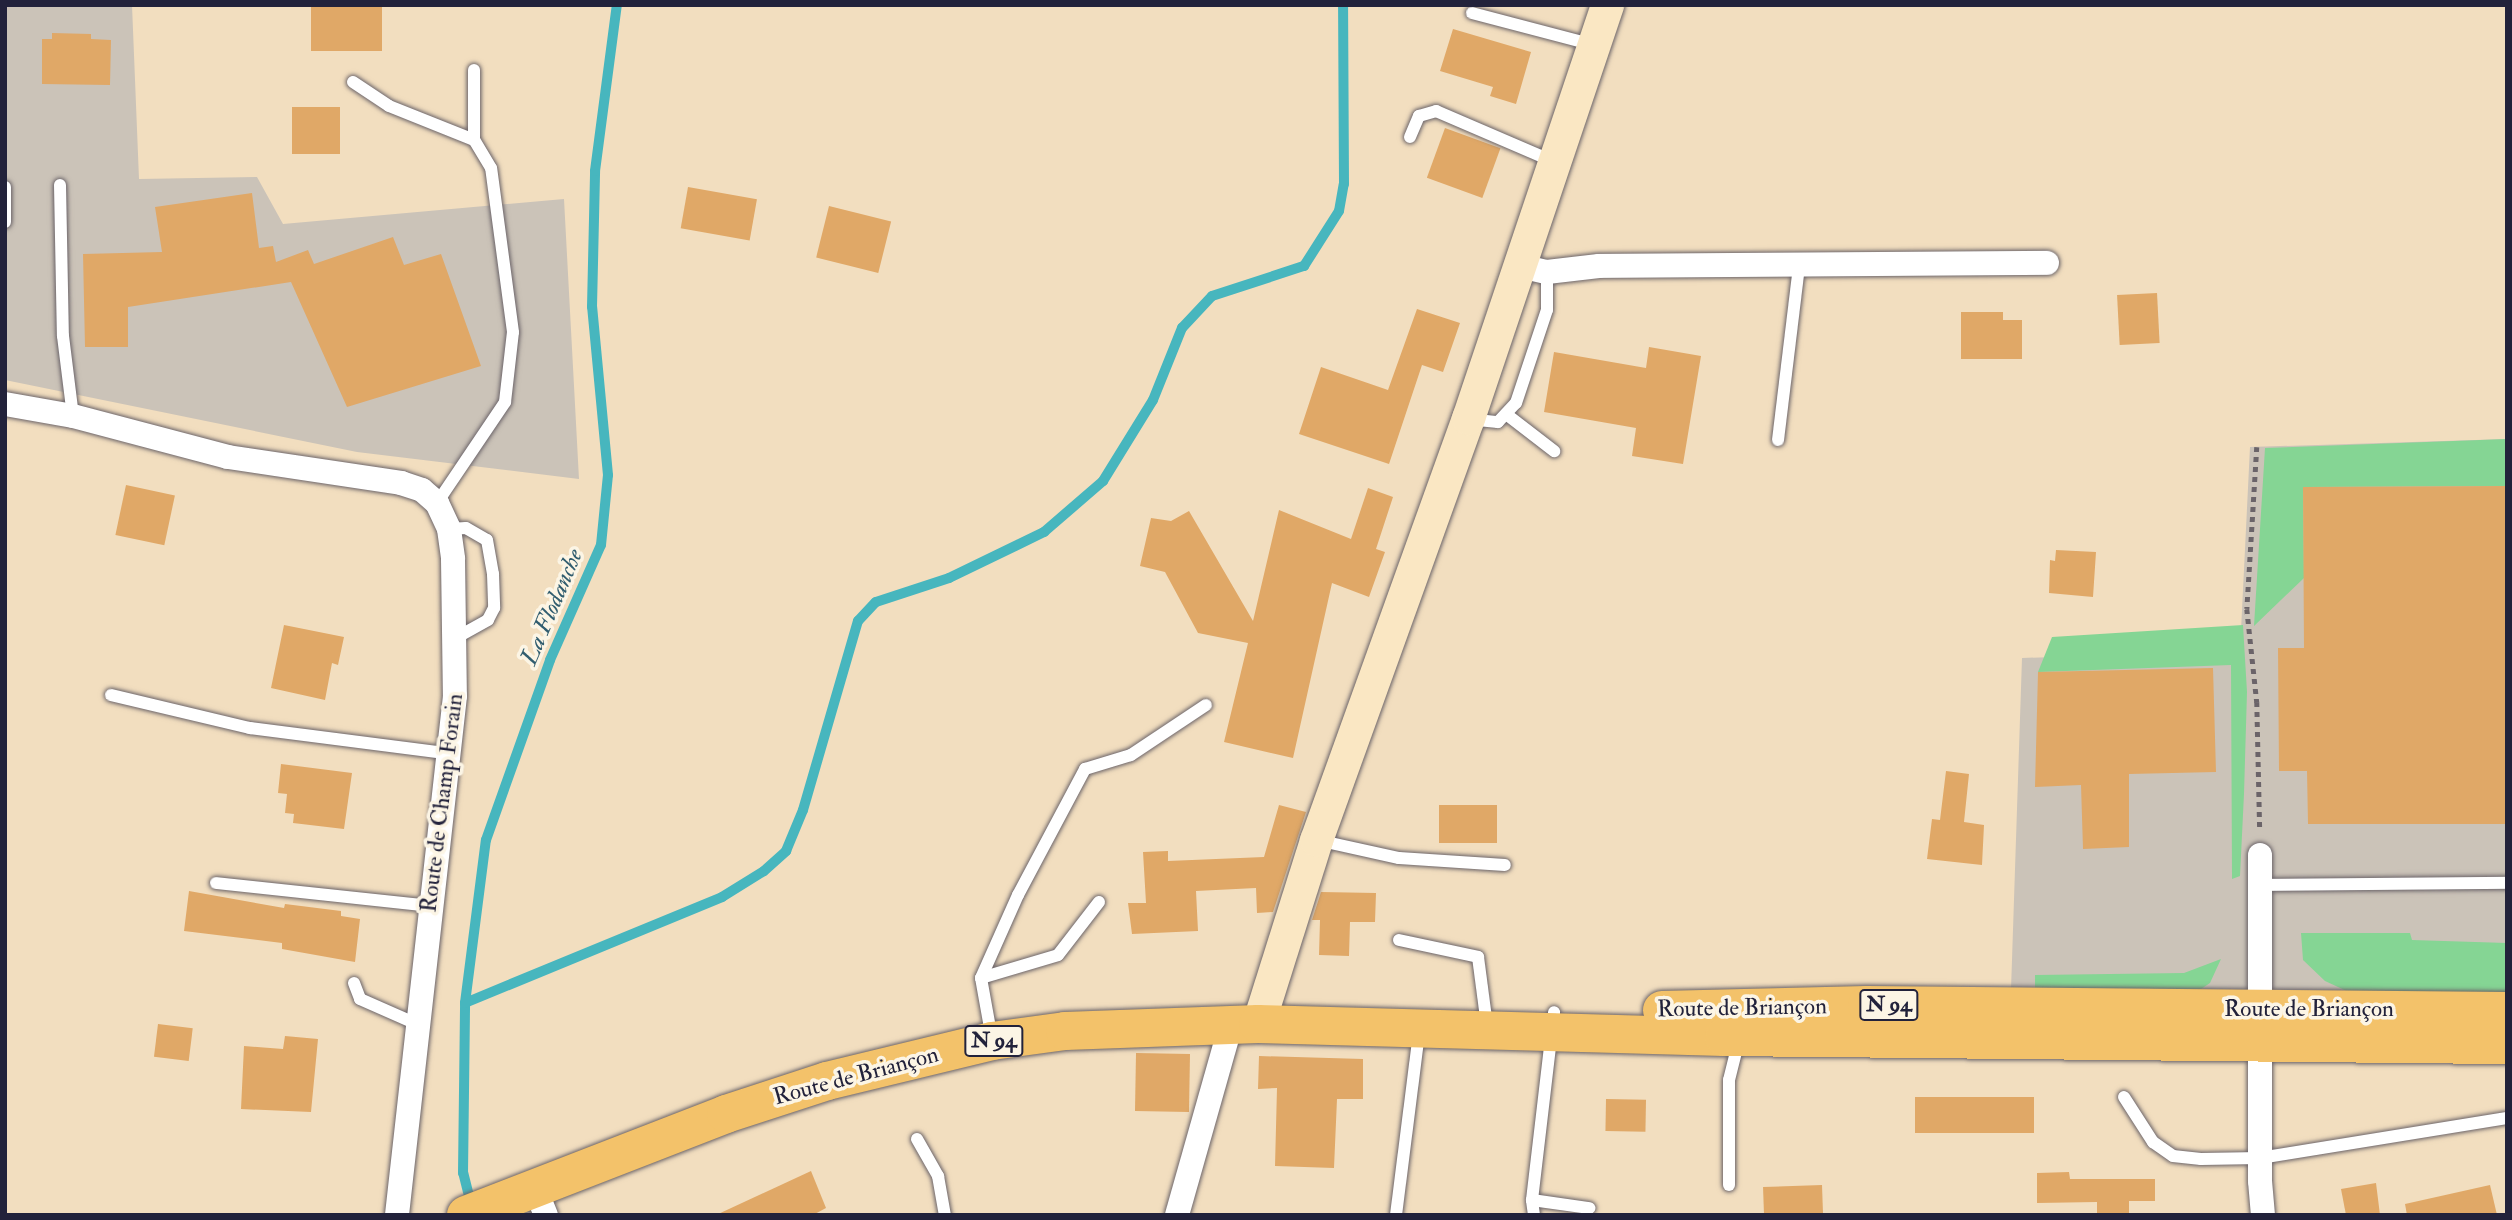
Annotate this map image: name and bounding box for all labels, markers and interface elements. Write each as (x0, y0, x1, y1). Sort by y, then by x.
water label: La Flodanche (515, 545, 589, 669)
street label: Route de Champ Forain (415, 692, 469, 914)
road number: N 94 (1859, 988, 1919, 1023)
street label: Route de Briançon (1657, 993, 1827, 1023)
street label: Route de Briançon (2224, 995, 2394, 1023)
road number: N 94 (964, 1024, 1024, 1058)
street label: Route de Briançon (770, 1041, 942, 1111)

